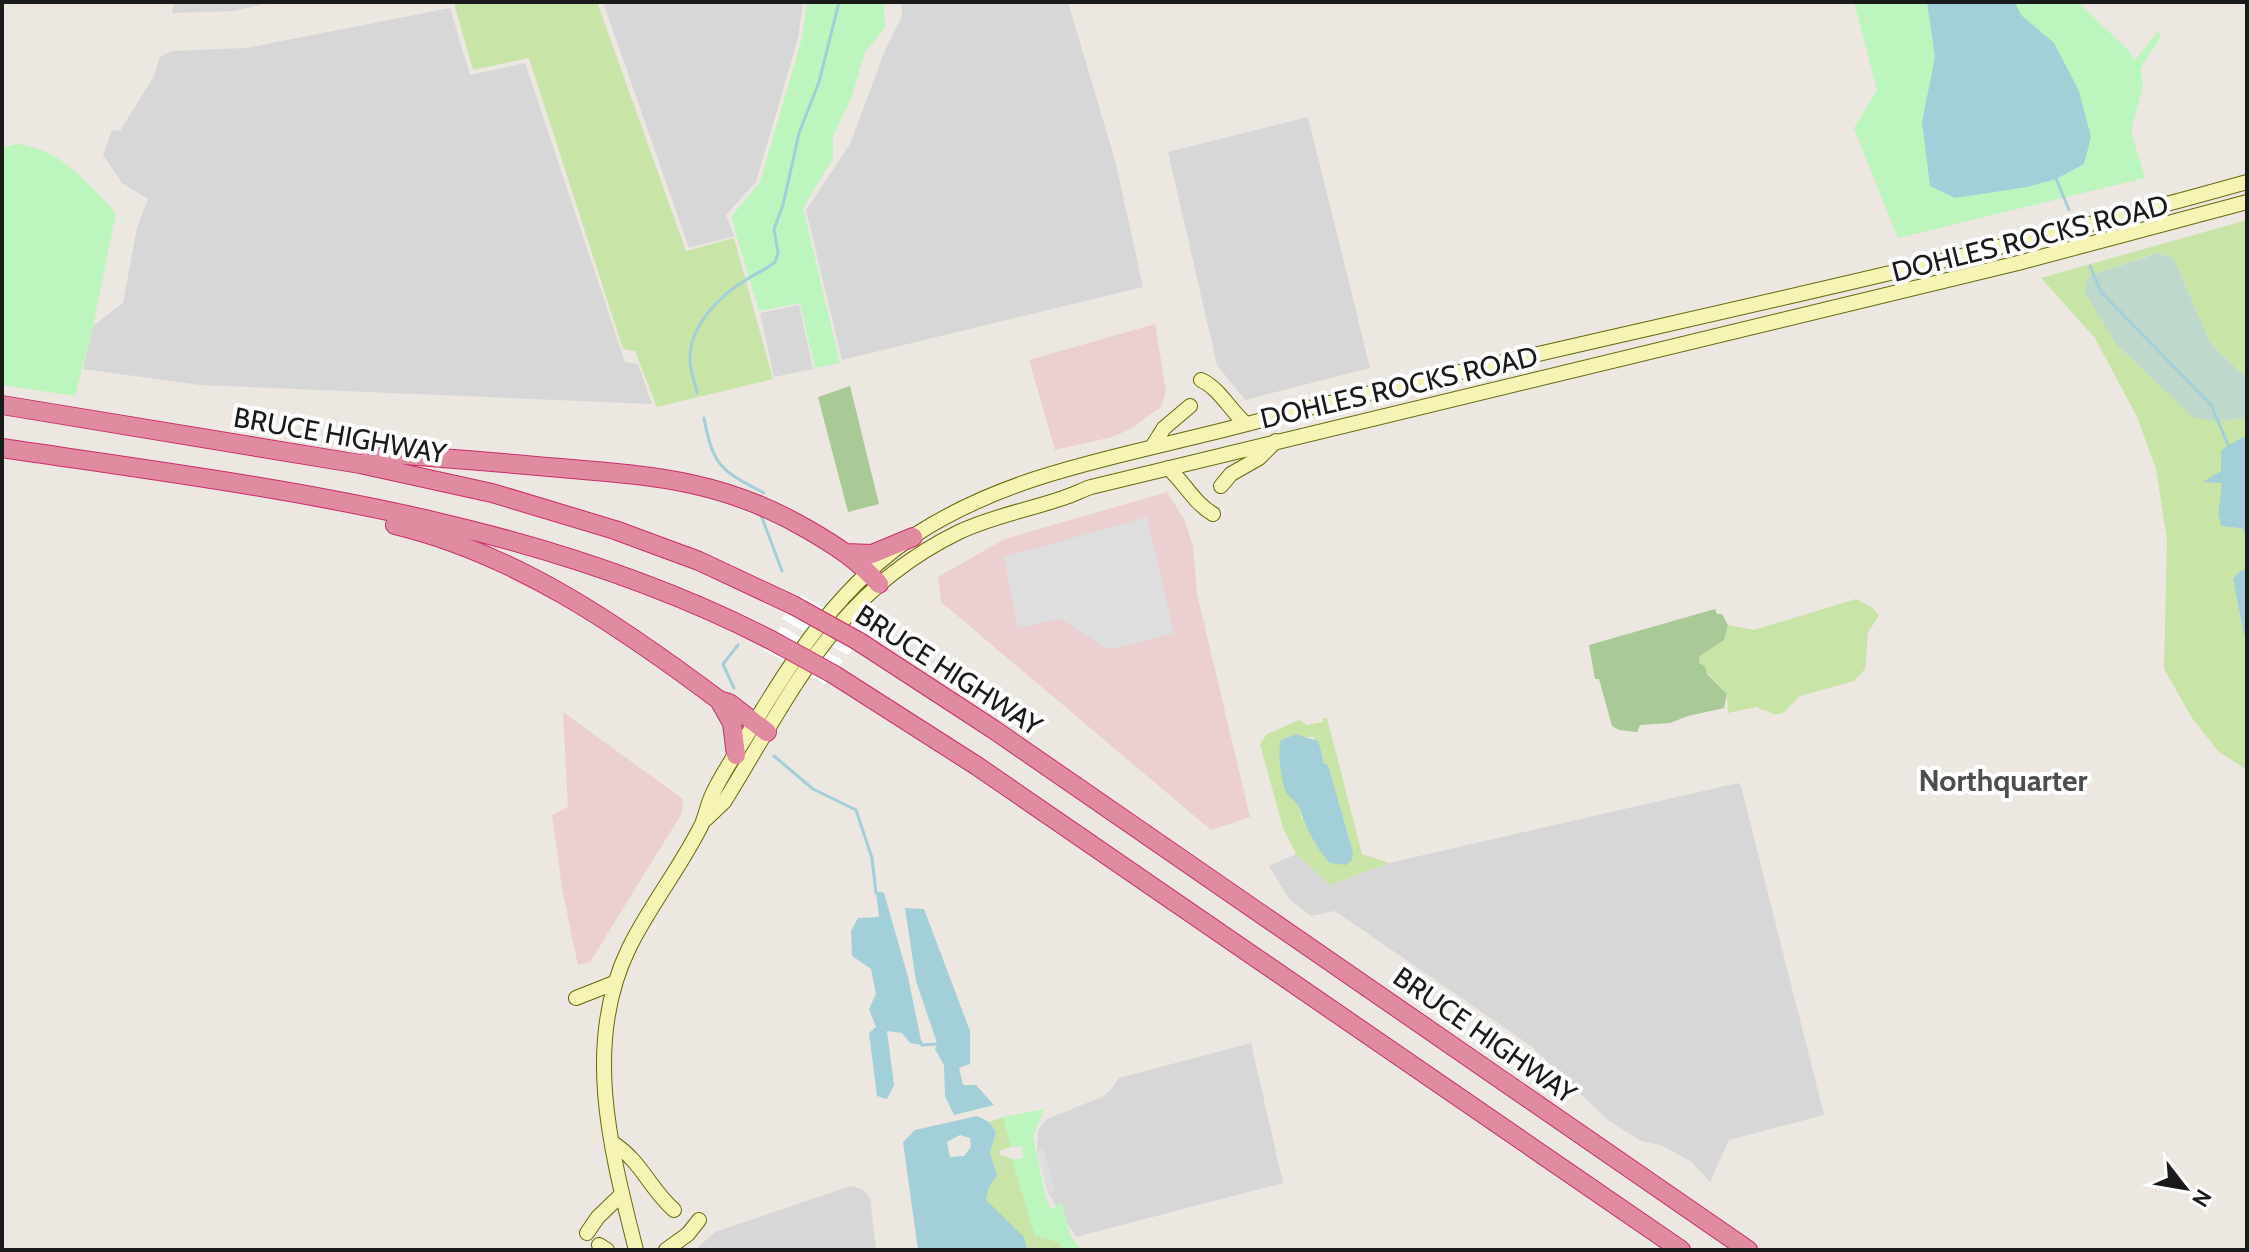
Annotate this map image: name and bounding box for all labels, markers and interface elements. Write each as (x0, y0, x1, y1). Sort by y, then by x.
street label: DOHLES ROCKS ROAD (1888, 187, 2172, 289)
street label: DOHLES ROCKS ROAD (1257, 339, 1541, 435)
street label: BRUCE HIGHWAY (231, 400, 450, 471)
street label: BRUCE HIGHWAY (849, 597, 1049, 743)
district label: Northquarter (1919, 762, 2088, 799)
street label: BRUCE HIGHWAY (1387, 959, 1584, 1111)
north arrow (2145, 1148, 2225, 1228)
text: N (2186, 1184, 2217, 1212)

